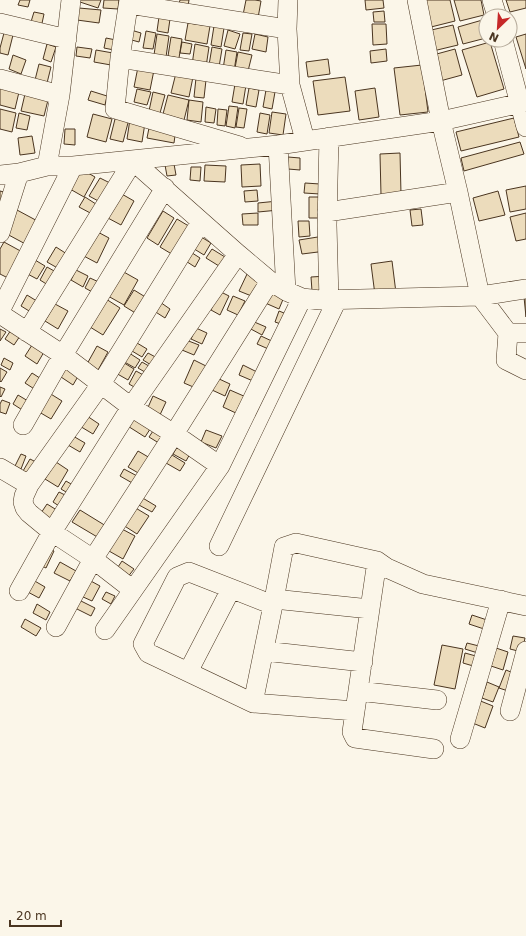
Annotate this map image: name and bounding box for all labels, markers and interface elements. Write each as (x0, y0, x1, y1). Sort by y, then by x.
north arrow (478, 8, 518, 48)
text: N (487, 29, 501, 44)
scale bar (10, 902, 61, 928)
text: 20 m (16, 909, 47, 923)

